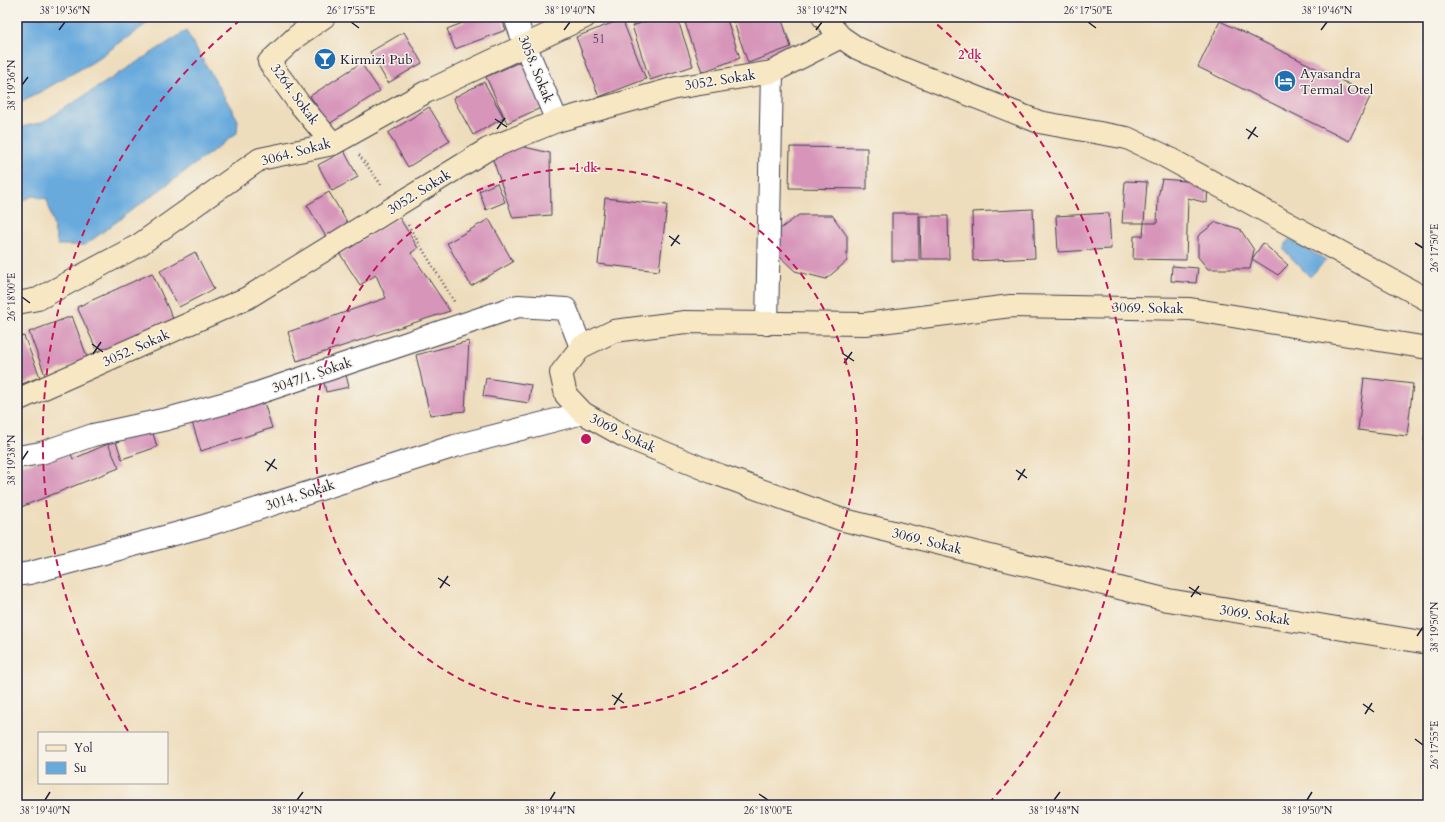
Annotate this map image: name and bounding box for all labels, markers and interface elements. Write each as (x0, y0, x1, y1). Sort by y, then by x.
text: 38°19'36"N (40, 4, 91, 18)
text: 26°17'55"E (327, 4, 375, 18)
text: 38°19'40"N (545, 4, 596, 18)
text: 38°19'42"N (797, 4, 848, 18)
text: 26°17'50"E (1064, 4, 1112, 18)
text: 38°19'46"N (1302, 4, 1353, 18)
house number: 51 (593, 31, 605, 47)
street label: 3058. Sokak (514, 32, 558, 106)
bar icon: Kirmizi Pub (312, 46, 338, 72)
text: 2 dk (958, 47, 982, 63)
place label: Kirmizi Pub (340, 50, 413, 69)
text: 38°19'36"N (5, 59, 19, 110)
street label: 3264. Sokak (266, 59, 324, 129)
place label: Ayasandra Termal Otel (1300, 64, 1374, 99)
street label: 3052. Sokak (683, 65, 757, 95)
hotel icon: Ayasandra Termal Otel (1272, 68, 1298, 94)
street label: 3064. Sokak (259, 133, 334, 170)
text: 1 dk (574, 160, 598, 176)
street label: 3052. Sokak (384, 165, 455, 219)
text: 26°17'50"E (1428, 224, 1442, 272)
text: 26°18'00"E (5, 273, 19, 321)
street label: 3069. Sokak (1112, 298, 1184, 318)
street label: 3052. Sokak (99, 325, 173, 371)
street label: 3047/1. Sokak (270, 352, 355, 398)
street label: 3069. Sokak (587, 409, 660, 457)
centre of rings (579, 432, 593, 446)
text: 38°19'38"N (5, 434, 19, 485)
street label: 3014. Sokak (263, 475, 337, 515)
street label: 3069. Sokak (890, 523, 965, 559)
street label: 3069. Sokak (1218, 600, 1292, 630)
text: 38°19'50"N (1428, 601, 1442, 652)
text: 26°17'55"E (1428, 721, 1442, 769)
legend (38, 732, 168, 784)
text: Yol (74, 740, 93, 756)
text: Su (74, 760, 87, 776)
text: 38°19'40"N (20, 804, 71, 818)
text: 38°19'42"N (272, 804, 323, 818)
text: 38°19'44"N (525, 804, 576, 818)
text: 26°18'00"E (744, 804, 792, 818)
text: 38°19'48"N (1029, 804, 1080, 818)
text: 38°19'50"N (1282, 804, 1333, 818)

